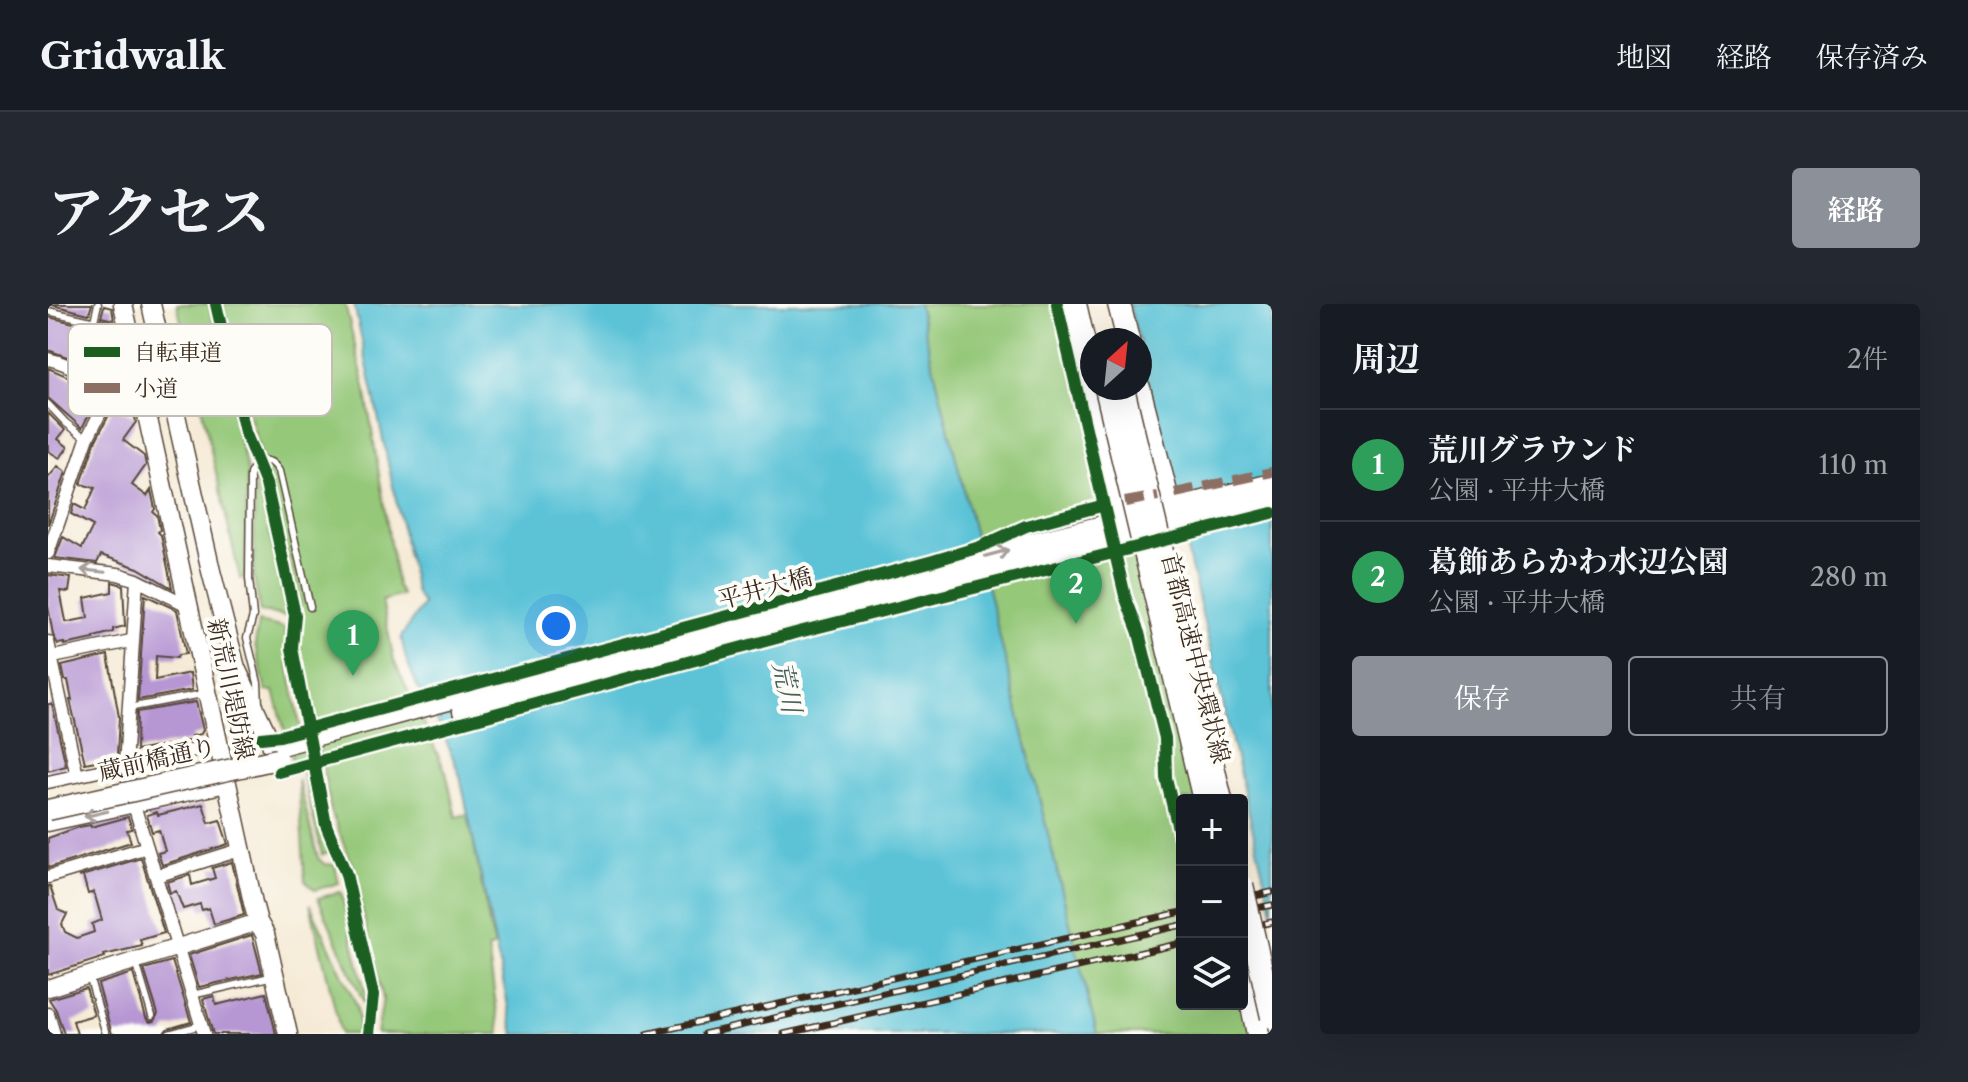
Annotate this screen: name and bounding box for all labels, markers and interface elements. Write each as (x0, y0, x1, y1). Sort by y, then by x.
text: Gridwalk (40, 32, 225, 79)
text: 地図 (1616, 40, 1672, 74)
text: 経路 (1716, 40, 1772, 74)
text: 保存済み (1816, 40, 1928, 74)
button: 経路 (1792, 168, 1920, 248)
text: アクセス (48, 178, 270, 247)
legend (68, 324, 332, 416)
north arrow (1080, 328, 1152, 400)
text: 周辺 (1352, 338, 1420, 380)
text: 自転車道 (134, 339, 222, 366)
text: 2件 (1847, 343, 1888, 375)
text: 小道 (134, 375, 178, 402)
text: 荒川グラウンド (1428, 431, 1638, 468)
text: 1 (1372, 449, 1384, 481)
text: 110 m (1819, 449, 1888, 481)
text: 公園 · 平井大橋 (1428, 474, 1605, 506)
text: 葛飾あらかわ水辺公園 (1428, 543, 1728, 580)
one-way arrow (984, 544, 1010, 559)
street label: 首都高速中央環状線 (1156, 550, 1236, 766)
pin: 2 (1050, 558, 1102, 624)
text: 2 (1370, 561, 1386, 593)
text: 280 m (1810, 561, 1888, 593)
street label: 平井大橋 (715, 562, 815, 614)
one-way arrow (80, 564, 107, 579)
text: 公園 · 平井大橋 (1428, 586, 1605, 618)
your location (536, 606, 576, 646)
pin: 1 (327, 610, 379, 676)
street label: 新荒川堤防線 (202, 616, 260, 762)
button: 保存 (1352, 656, 1612, 736)
button: 共有 (1628, 656, 1888, 736)
water label: 荒川 (766, 658, 809, 719)
street label: 蔵前橋通り (95, 731, 219, 787)
map controls (1176, 794, 1248, 1010)
button: + (1176, 794, 1248, 866)
one-way arrow (84, 807, 109, 822)
button: − (1176, 866, 1248, 938)
button: layers (1176, 938, 1248, 1010)

